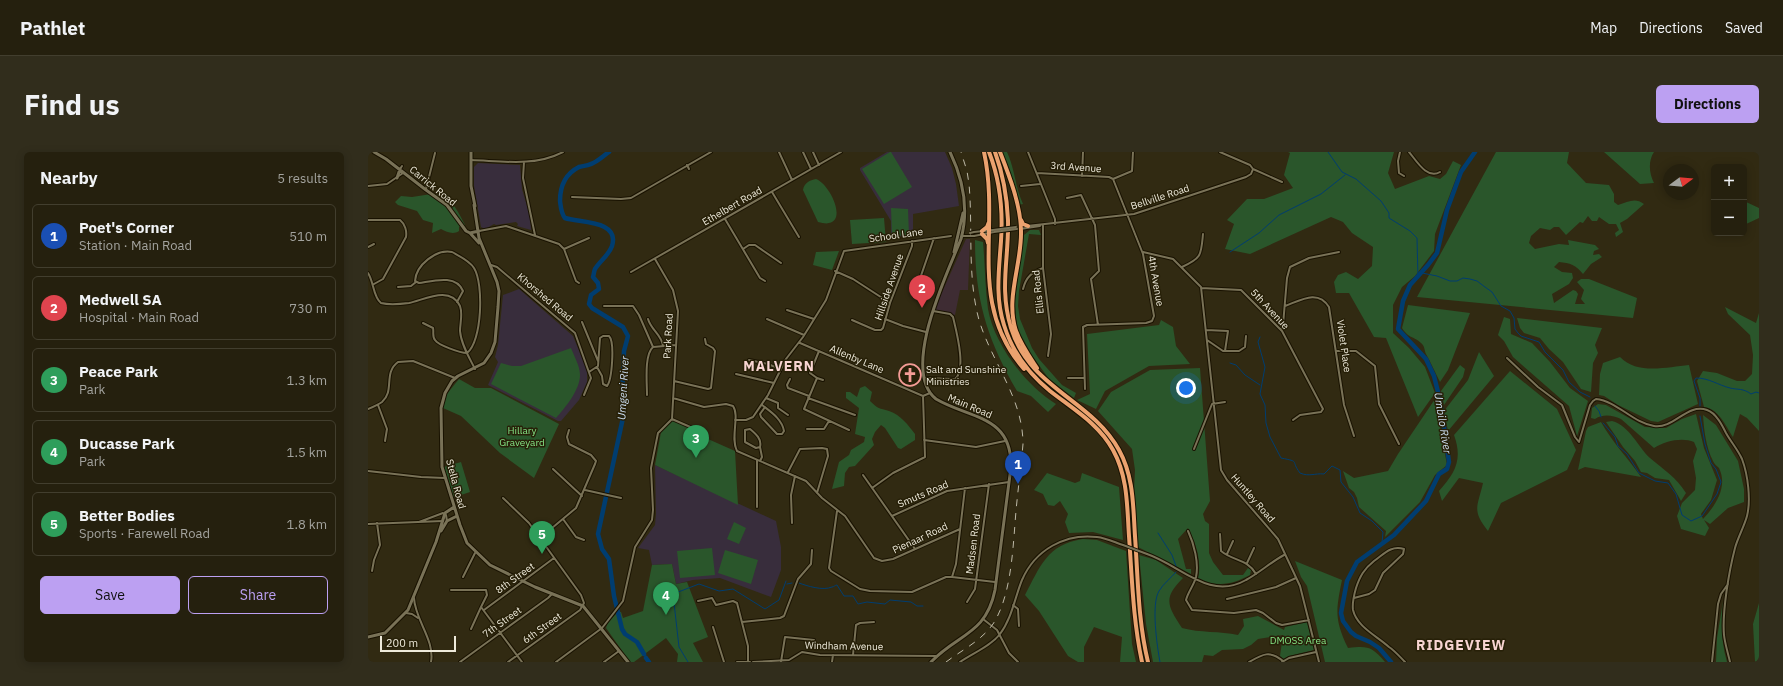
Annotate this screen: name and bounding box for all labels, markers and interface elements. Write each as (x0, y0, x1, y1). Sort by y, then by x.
text: Pathlet (20, 16, 85, 40)
text: Map (1590, 19, 1617, 37)
text: Directions (1639, 19, 1703, 37)
text: Saved (1725, 19, 1763, 37)
button: Directions (1656, 85, 1759, 123)
text: Find us (24, 86, 120, 123)
street label: 3rd Avenue (1050, 159, 1102, 175)
street label: Carrick Road (407, 163, 459, 209)
north arrow (1663, 164, 1699, 200)
map controls (1711, 164, 1747, 236)
button: + (1711, 164, 1747, 200)
text: Nearby (40, 167, 98, 189)
text: 5 results (277, 170, 328, 187)
street label: Bellville Road (1129, 181, 1191, 213)
street label: Ethelbert Road (700, 184, 764, 228)
button: − (1711, 200, 1747, 236)
text: Poet's Corner (79, 218, 174, 237)
street label: School Lane (868, 225, 924, 245)
text: 1 (50, 228, 58, 245)
text: 510 m (289, 228, 327, 245)
text: Station · Main Road (79, 237, 192, 254)
street label: Hillside Avenue (872, 252, 907, 322)
street label: 4th Avenue (1145, 255, 1167, 308)
street label: Ellis Road (1029, 269, 1047, 315)
street label: Khorshed Road (515, 270, 575, 324)
pin: 2 (909, 275, 935, 308)
street label: 5th Avenue (1248, 286, 1292, 332)
text: Medwell SA (79, 290, 162, 309)
text: 2 (50, 300, 58, 317)
text: 730 m (289, 300, 327, 317)
text: Hospital · Main Road (79, 309, 199, 326)
street label: Park Road (660, 313, 676, 359)
street label: Violet Place (1334, 319, 1354, 374)
street label: Allenby Lane (828, 342, 887, 376)
water label: Umgeni River (614, 355, 632, 420)
district label: MALVERN (743, 357, 815, 375)
text: Peace Park (79, 362, 158, 381)
church icon: Salt and Sunshine Ministries (897, 362, 923, 388)
place label: Salt and Sunshine Ministries (926, 363, 1007, 388)
text: 3 (50, 372, 58, 389)
text: 1.3 km (287, 372, 327, 389)
your location (1176, 378, 1196, 398)
text: Park (79, 381, 105, 398)
street label: Main Road (946, 391, 994, 421)
water label: Umbilo River (1431, 391, 1455, 456)
park label: Hillary Graveyard (499, 424, 545, 449)
pin: 3 (683, 425, 709, 458)
text: Ducasse Park (79, 434, 175, 453)
text: 4 (50, 444, 58, 461)
text: 1.5 km (287, 444, 327, 461)
pin: 1 (1005, 451, 1031, 484)
text: Park (79, 453, 105, 470)
street label: Stella Road (443, 458, 469, 510)
street label: Huntley Road (1228, 471, 1278, 525)
street label: Smuts Road (896, 477, 950, 511)
text: Better Bodies (79, 506, 175, 525)
street label: Madsen Road (963, 513, 983, 575)
text: 5 (50, 516, 58, 533)
text: 1.8 km (287, 516, 327, 533)
street label: Pienaar Road (890, 520, 950, 556)
pin: 5 (529, 521, 555, 554)
text: Sports · Farewell Road (79, 525, 210, 542)
street label: 8th Street (493, 559, 537, 596)
button: Save (40, 576, 180, 614)
button: Share (188, 576, 328, 614)
pin: 4 (653, 582, 679, 615)
street label: 7th Street (480, 603, 524, 640)
street label: 6th Street (520, 609, 564, 646)
scale bar (380, 634, 456, 653)
park label: DMOSS Area (1270, 634, 1327, 647)
text: 200 m (386, 636, 418, 650)
district label: RIDGEVIEW (1416, 636, 1506, 654)
street label: Windham Avenue (805, 639, 884, 653)

